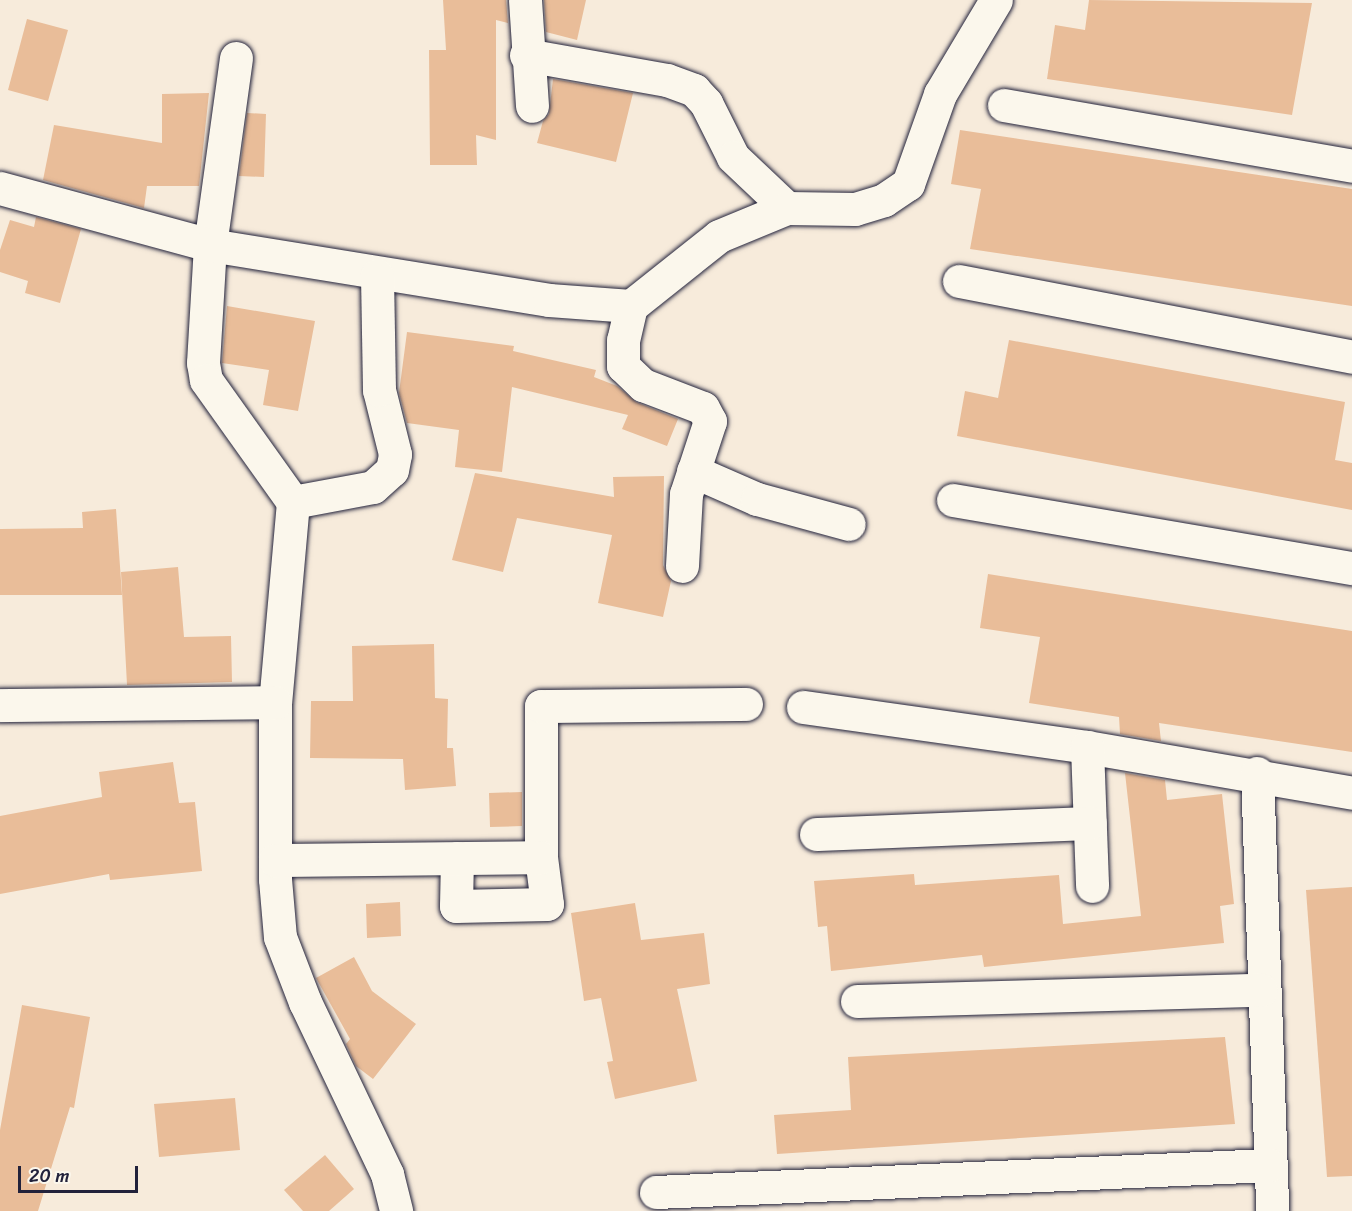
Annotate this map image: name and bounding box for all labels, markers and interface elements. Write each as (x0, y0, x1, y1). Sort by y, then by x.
scale bar (21, 1154, 141, 1192)
text: 20 m (29, 1160, 69, 1192)

